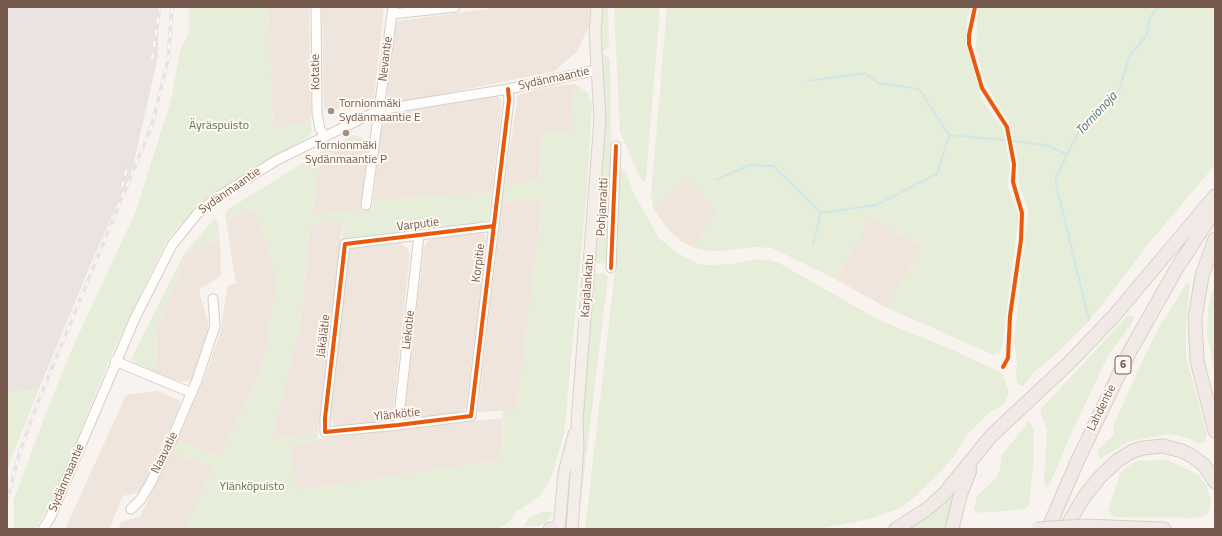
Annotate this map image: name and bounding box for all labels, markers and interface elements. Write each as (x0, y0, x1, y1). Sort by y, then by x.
street label: Nevantie (376, 36, 396, 82)
street label: Kotatie (308, 54, 324, 90)
street label: Sydänmaantie (517, 64, 591, 94)
water label: Tornionoja (1073, 89, 1121, 139)
place label: Tornionmäki Sydänmaantie E (339, 97, 421, 125)
marker: Tornionmäki Sydänmaantie E (326, 106, 336, 116)
park label: Äyräspuisto (189, 119, 249, 133)
marker: Tornionmäki Sydänmaantie P (341, 128, 351, 138)
place label: Tornionmäki Sydänmaantie P (305, 139, 387, 167)
street label: Sydänmaantie (196, 164, 264, 218)
street label: Pohjanraitti (594, 177, 612, 237)
street label: Varputie (396, 215, 440, 235)
street label: Korpitie (469, 243, 489, 283)
street label: Karjalankatu (579, 254, 597, 318)
street label: Liekotie (400, 310, 418, 350)
street label: Jäkälätie (314, 314, 334, 358)
road number: 6 (1115, 356, 1131, 374)
street label: Lahdentie (1085, 382, 1119, 434)
street label: Ylänkötie (373, 405, 421, 425)
street label: Naavatie (149, 430, 181, 476)
street label: Sydänmaantie (46, 442, 88, 514)
park label: Ylänköpuisto (219, 480, 285, 494)

